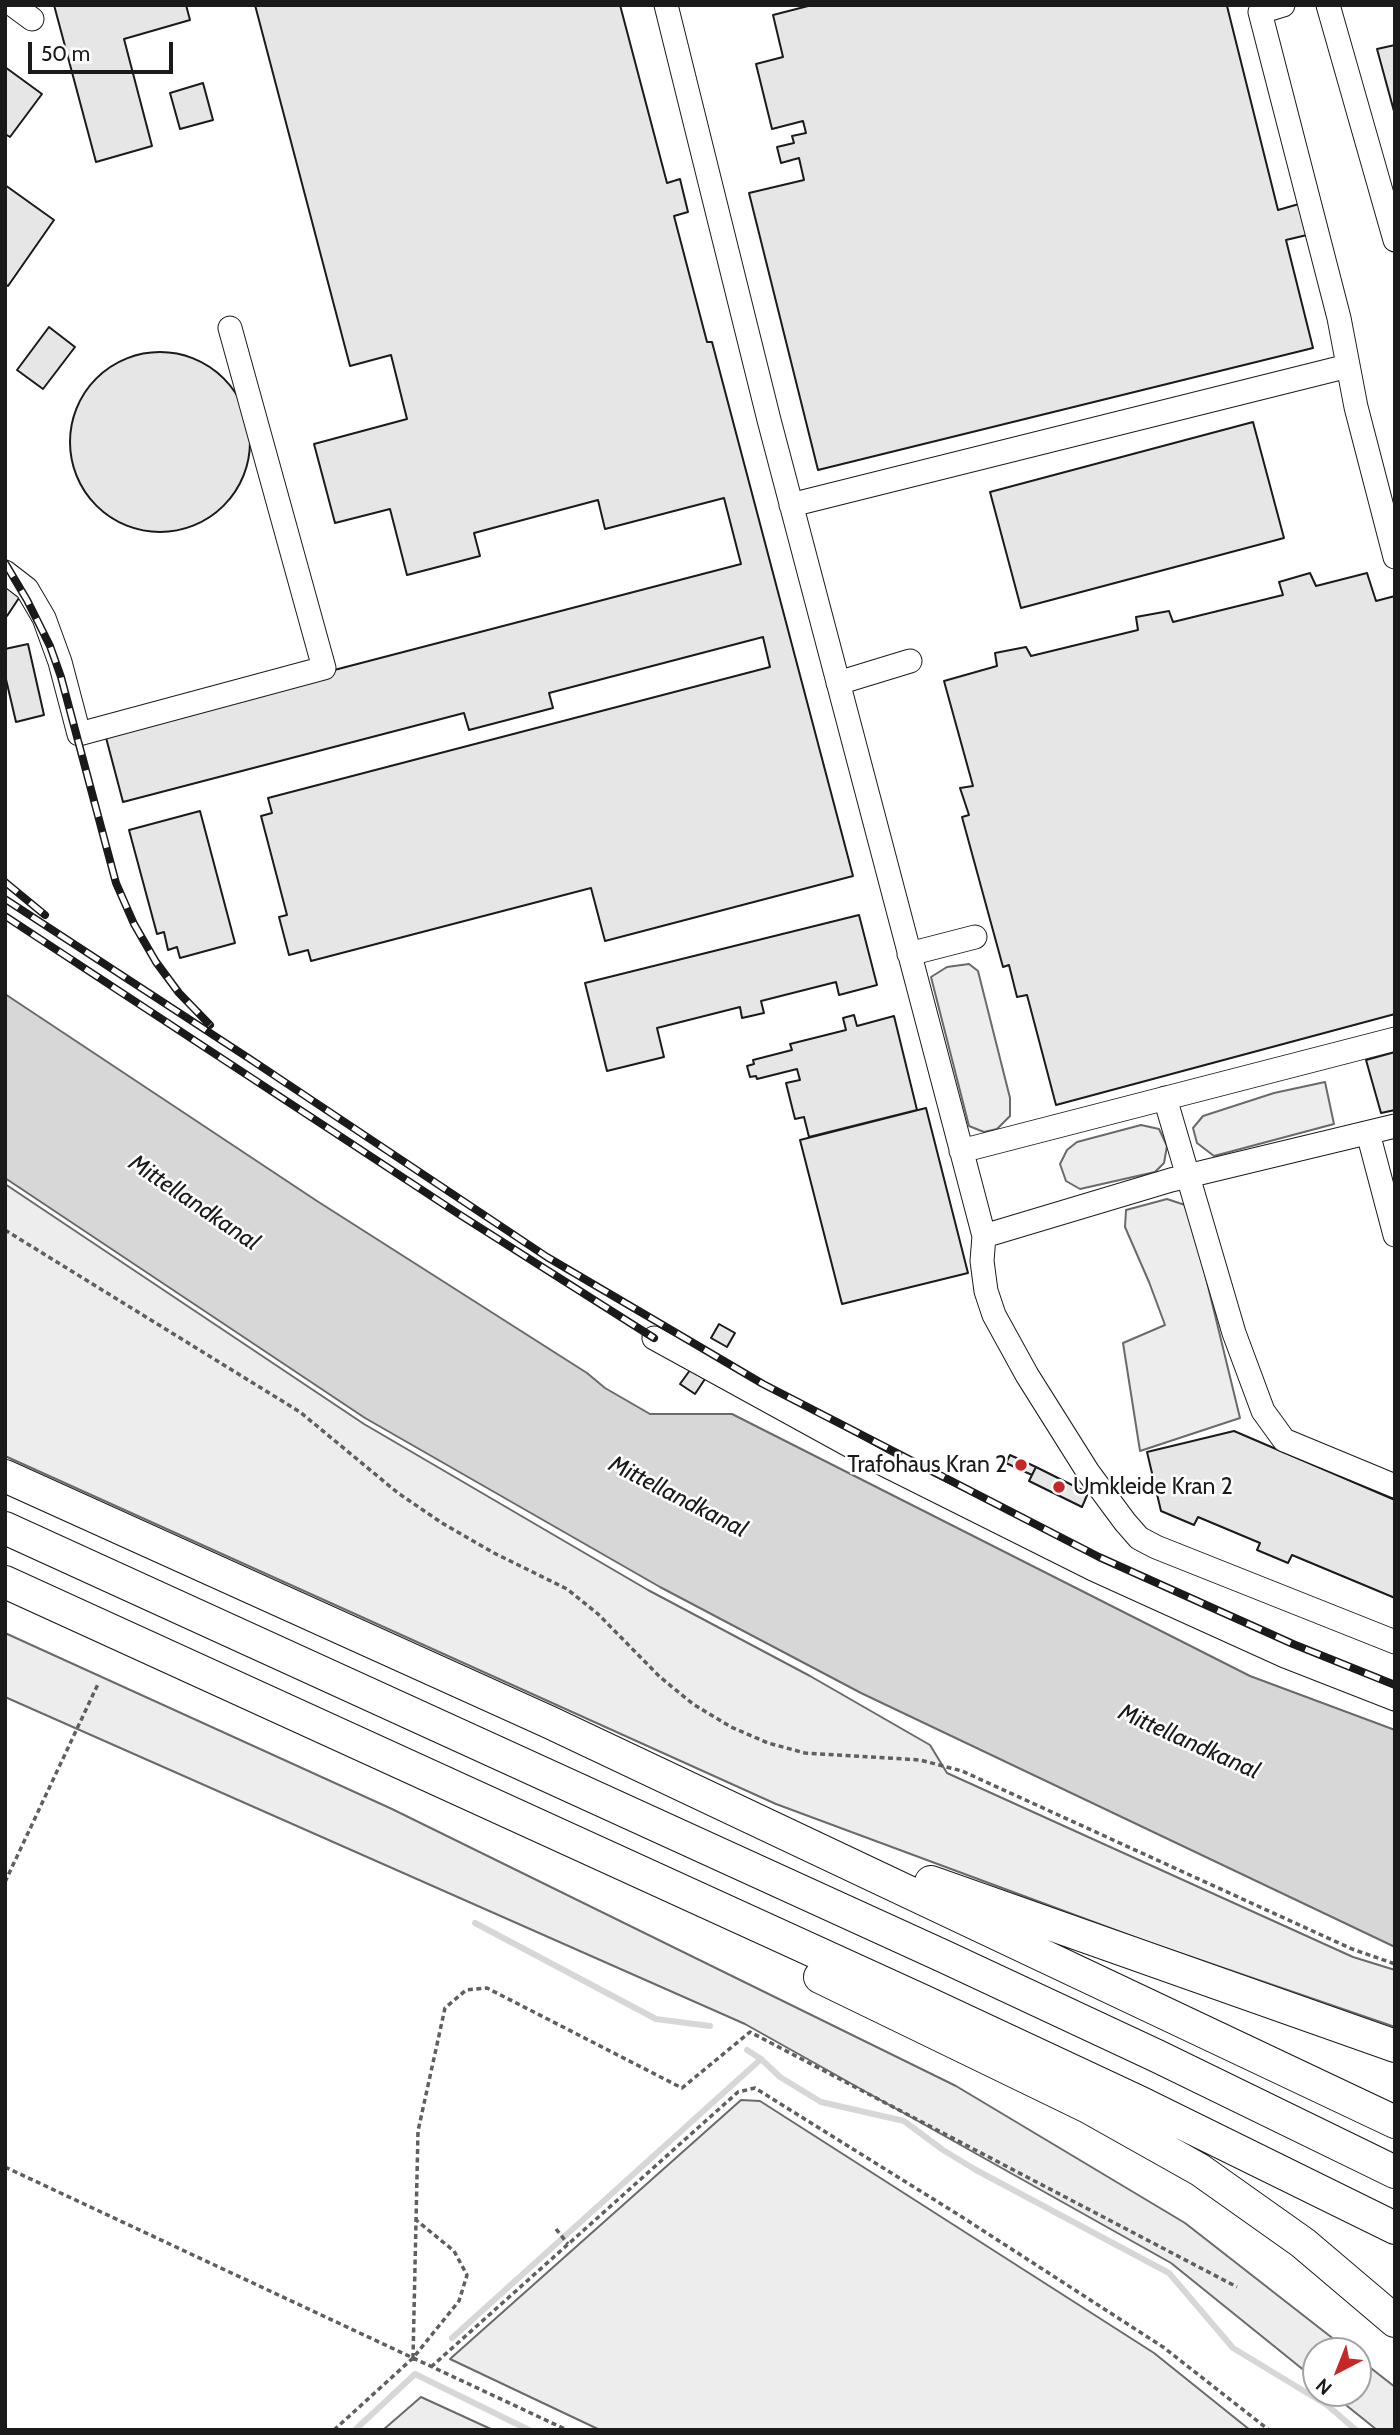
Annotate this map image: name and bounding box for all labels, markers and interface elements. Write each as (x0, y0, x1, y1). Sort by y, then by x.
scale bar (32, 28, 177, 72)
text: 50 m (41, 41, 90, 66)
water label: Mittellandkanal (123, 1149, 265, 1257)
water label: Mittellandkanal (604, 1450, 752, 1544)
place label: Trafohaus Kran 2 (847, 1451, 1007, 1479)
marker: Trafohaus Kran 2 (1013, 1457, 1029, 1473)
place label: Umkleide Kran 2 (1073, 1473, 1233, 1501)
marker: Umkleide Kran 2 (1051, 1479, 1067, 1495)
water label: Mittellandkanal (1114, 1698, 1264, 1786)
north arrow (1302, 2337, 1372, 2407)
text: N (1311, 2373, 1337, 2400)

